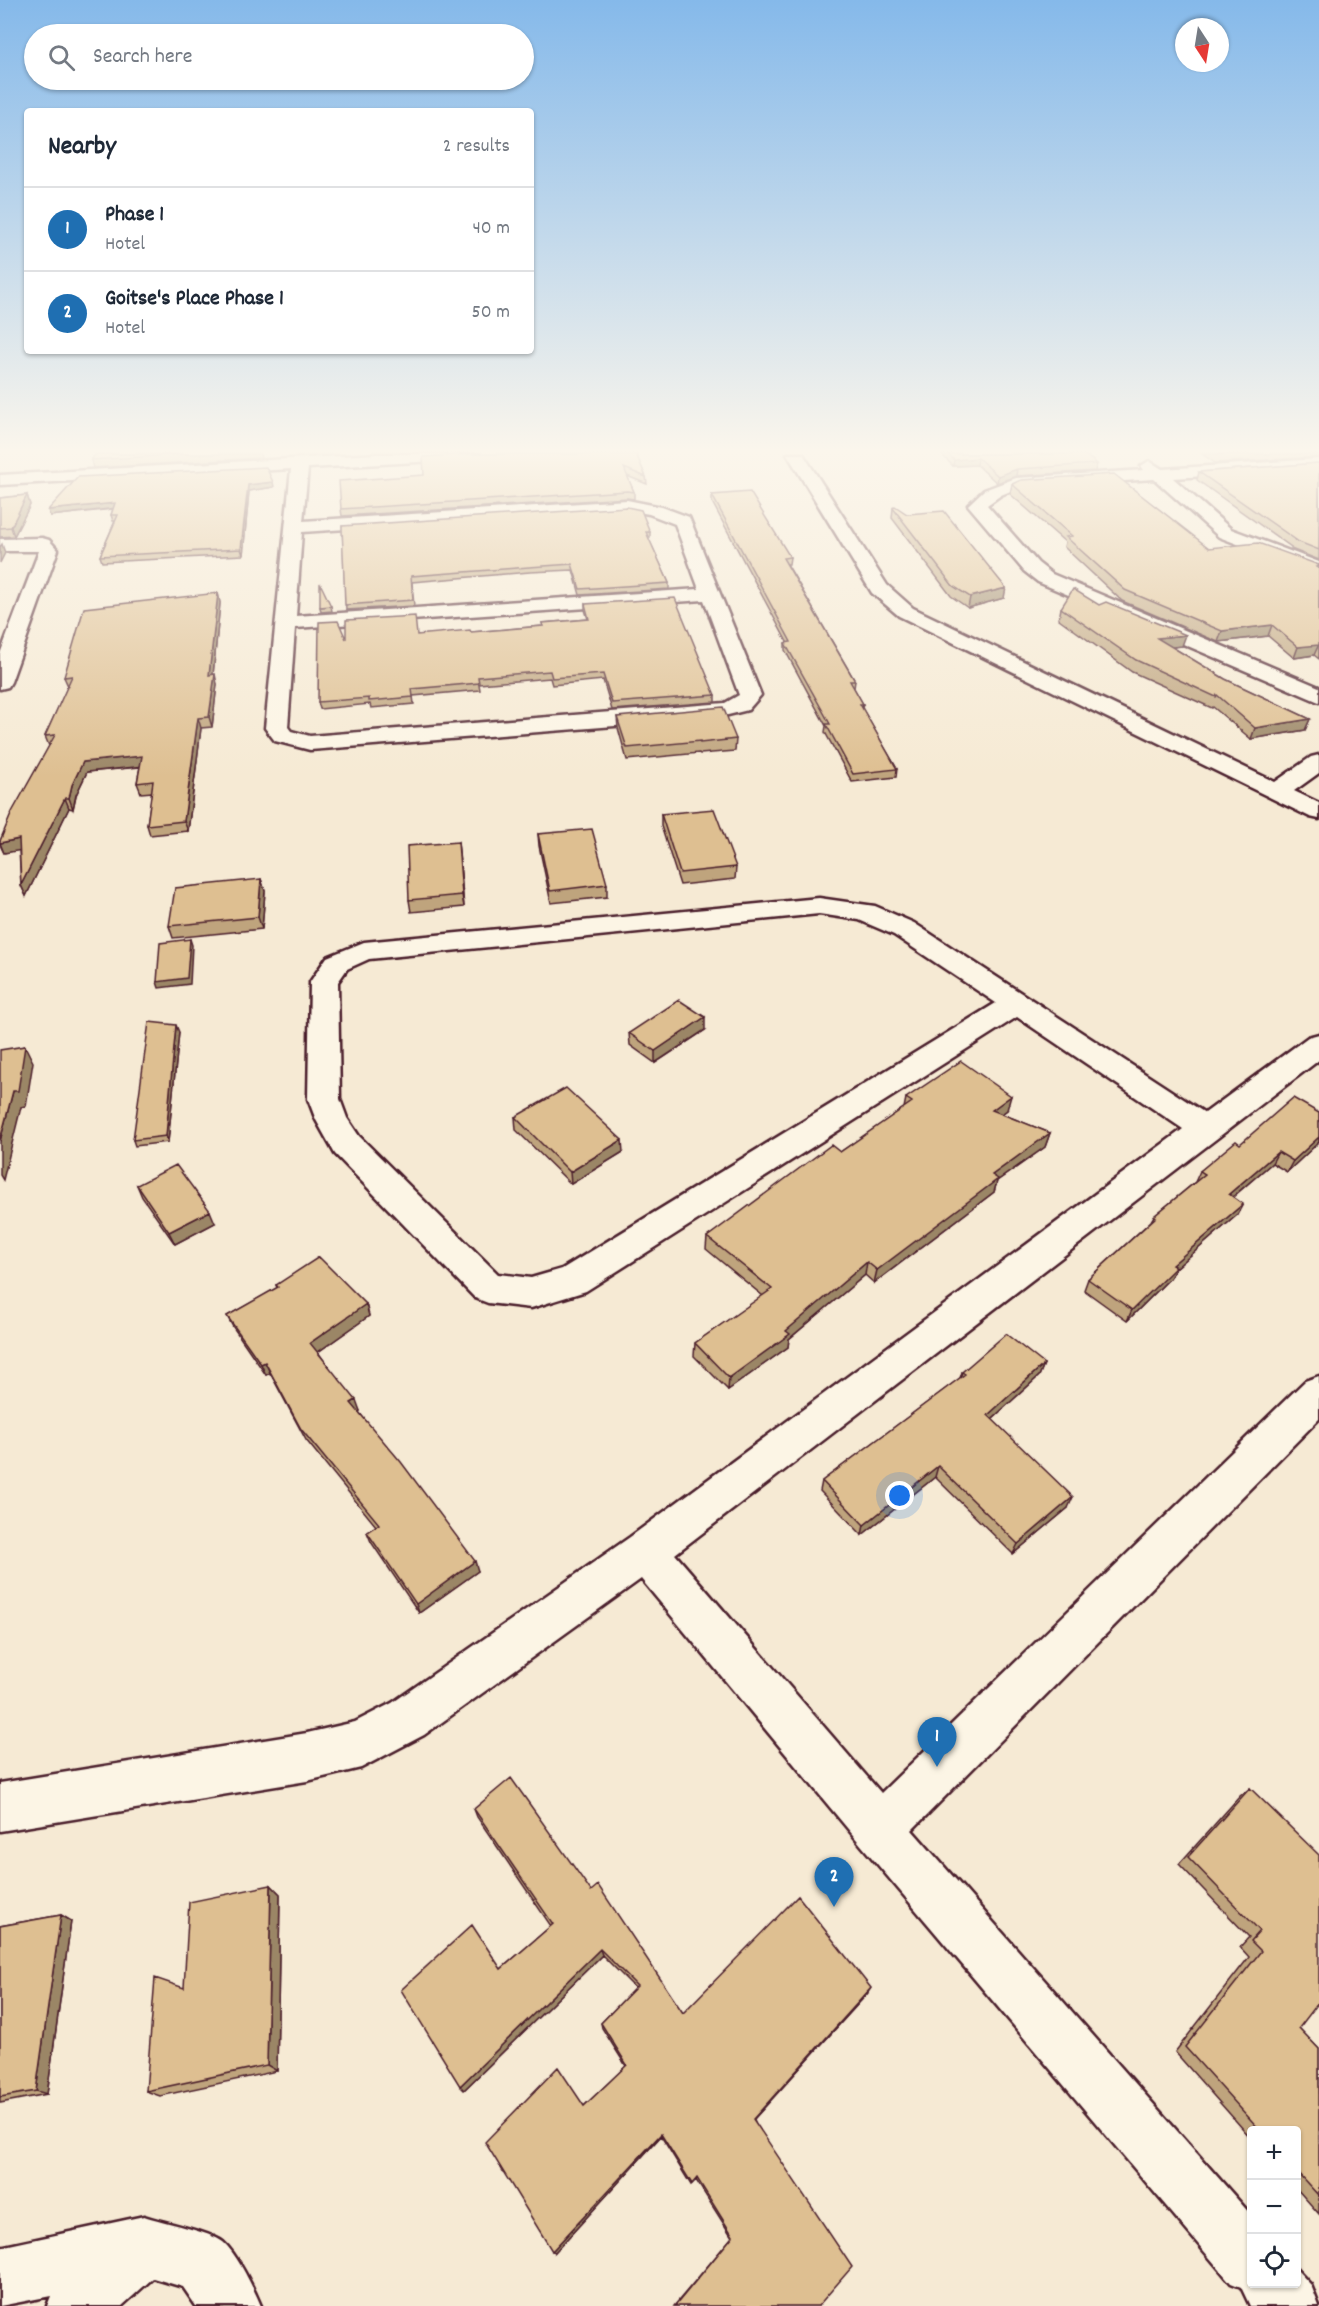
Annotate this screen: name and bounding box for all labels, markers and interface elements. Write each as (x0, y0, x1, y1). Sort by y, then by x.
north arrow (1175, 18, 1229, 72)
search box (24, 24, 534, 90)
icon: search (45, 41, 78, 74)
text: Search here (93, 42, 192, 73)
text: Nearby (48, 129, 116, 166)
text: 2 results (443, 133, 510, 161)
text: Phase 1 (105, 200, 164, 231)
text: 1 (65, 215, 70, 243)
text: 40 m (472, 215, 510, 243)
text: Hotel (105, 231, 145, 259)
text: Goitse's Place Phase 1 (105, 284, 284, 315)
text: 2 (63, 299, 72, 327)
text: 50 m (472, 299, 510, 327)
text: Hotel (105, 315, 145, 343)
your location (885, 1481, 914, 1510)
pin: 1 (918, 1718, 956, 1767)
pin: 2 (814, 1858, 854, 1907)
map controls (1247, 2126, 1301, 2288)
button: + (1247, 2126, 1301, 2180)
button: − (1247, 2180, 1301, 2234)
button: locate (1247, 2234, 1301, 2288)

